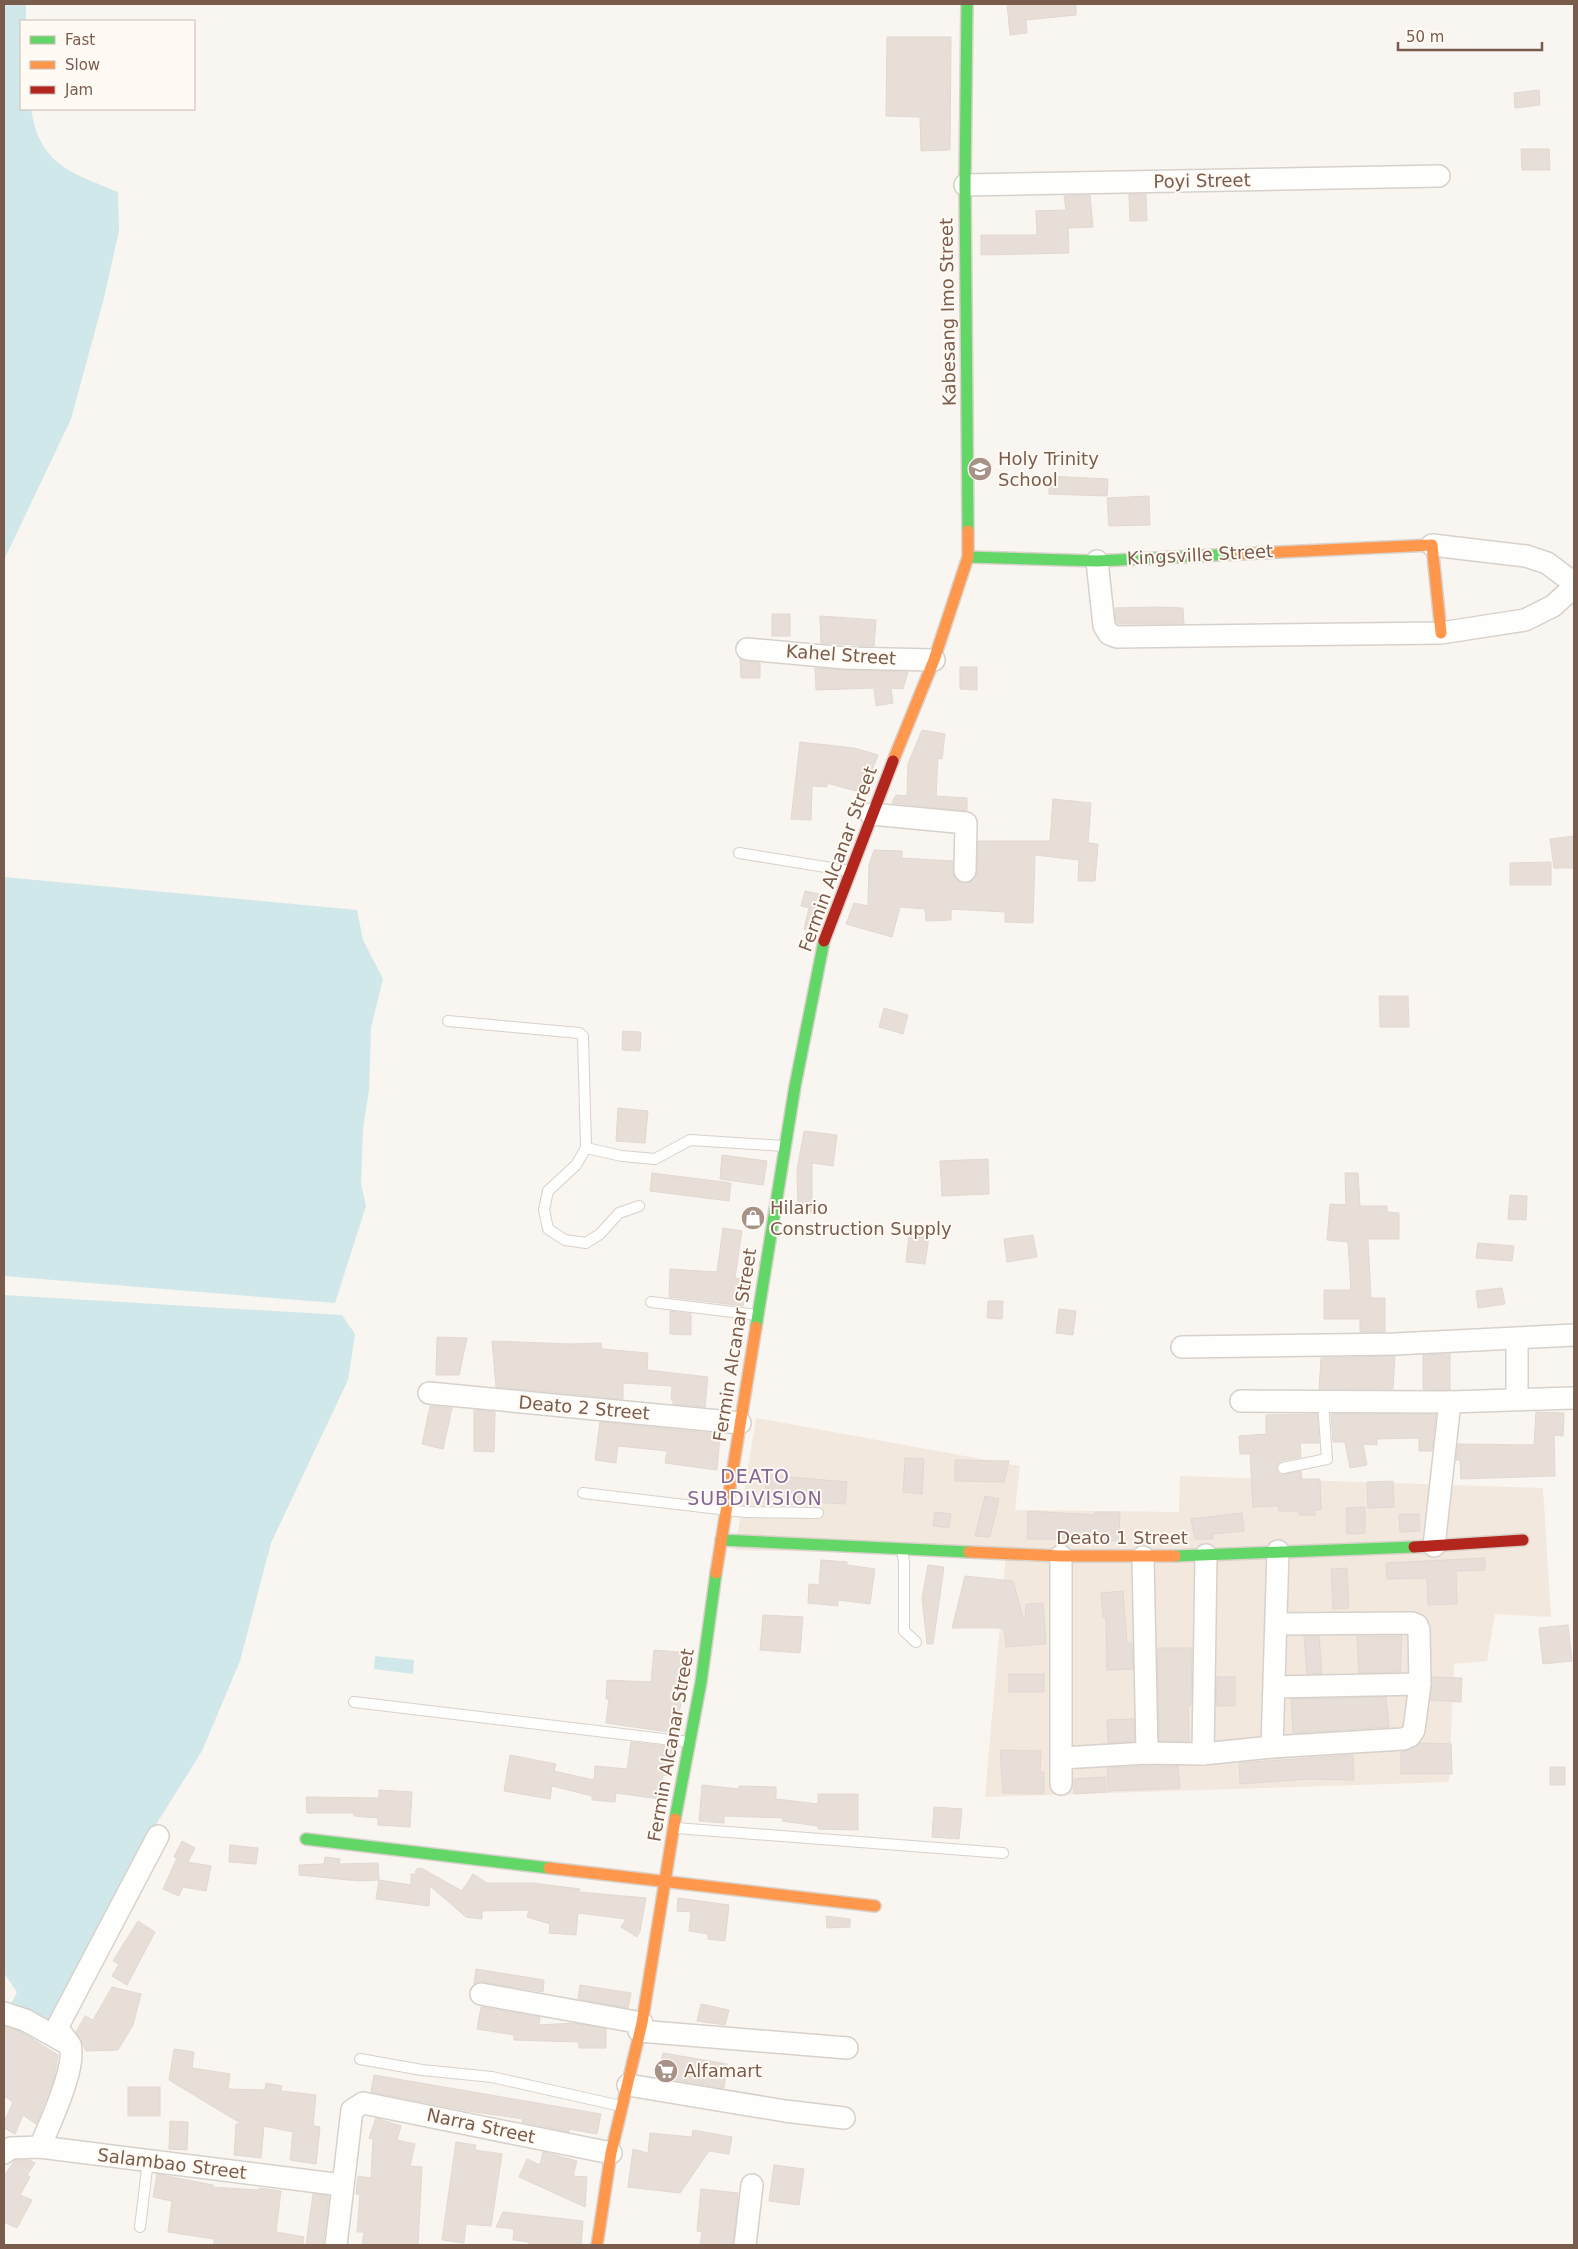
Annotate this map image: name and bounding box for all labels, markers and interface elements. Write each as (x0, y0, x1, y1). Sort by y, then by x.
legend (20, 20, 195, 110)
scale bar (1398, 20, 1542, 52)
text: 50 m (1406, 28, 1444, 46)
text: Fast (65, 31, 95, 49)
text: Slow (65, 56, 100, 74)
text: Jam (64, 81, 93, 99)
street label: Poyi Street (1153, 169, 1251, 192)
street label: Kabesang Imo Street (935, 218, 960, 406)
place label: Holy Trinity School (998, 448, 1099, 490)
school or university icon: Holy Trinity School (967, 456, 993, 482)
street label: Kingsville Street (1126, 540, 1274, 569)
street label: Kahel Street (785, 640, 897, 669)
street label: Fermin Alcanar Street (794, 763, 881, 954)
place label: Hilario Construction Supply (770, 1197, 952, 1239)
shop icon: Hilario Construction Supply (740, 1205, 766, 1231)
street label: Fermin Alcanar Street (709, 1247, 760, 1443)
street label: Deato 2 Street (518, 1391, 651, 1424)
district label: DEATO SUBDIVISION (687, 1465, 823, 1509)
street label: Deato 1 Street (1056, 1527, 1188, 1548)
street label: Fermin Alcanar Street (643, 1647, 698, 1843)
supermarket icon: Alfamart (653, 2058, 679, 2084)
place label: Alfamart (684, 2060, 762, 2081)
street label: Narra Street (425, 2104, 537, 2147)
street label: Salambao Street (96, 2144, 248, 2183)

